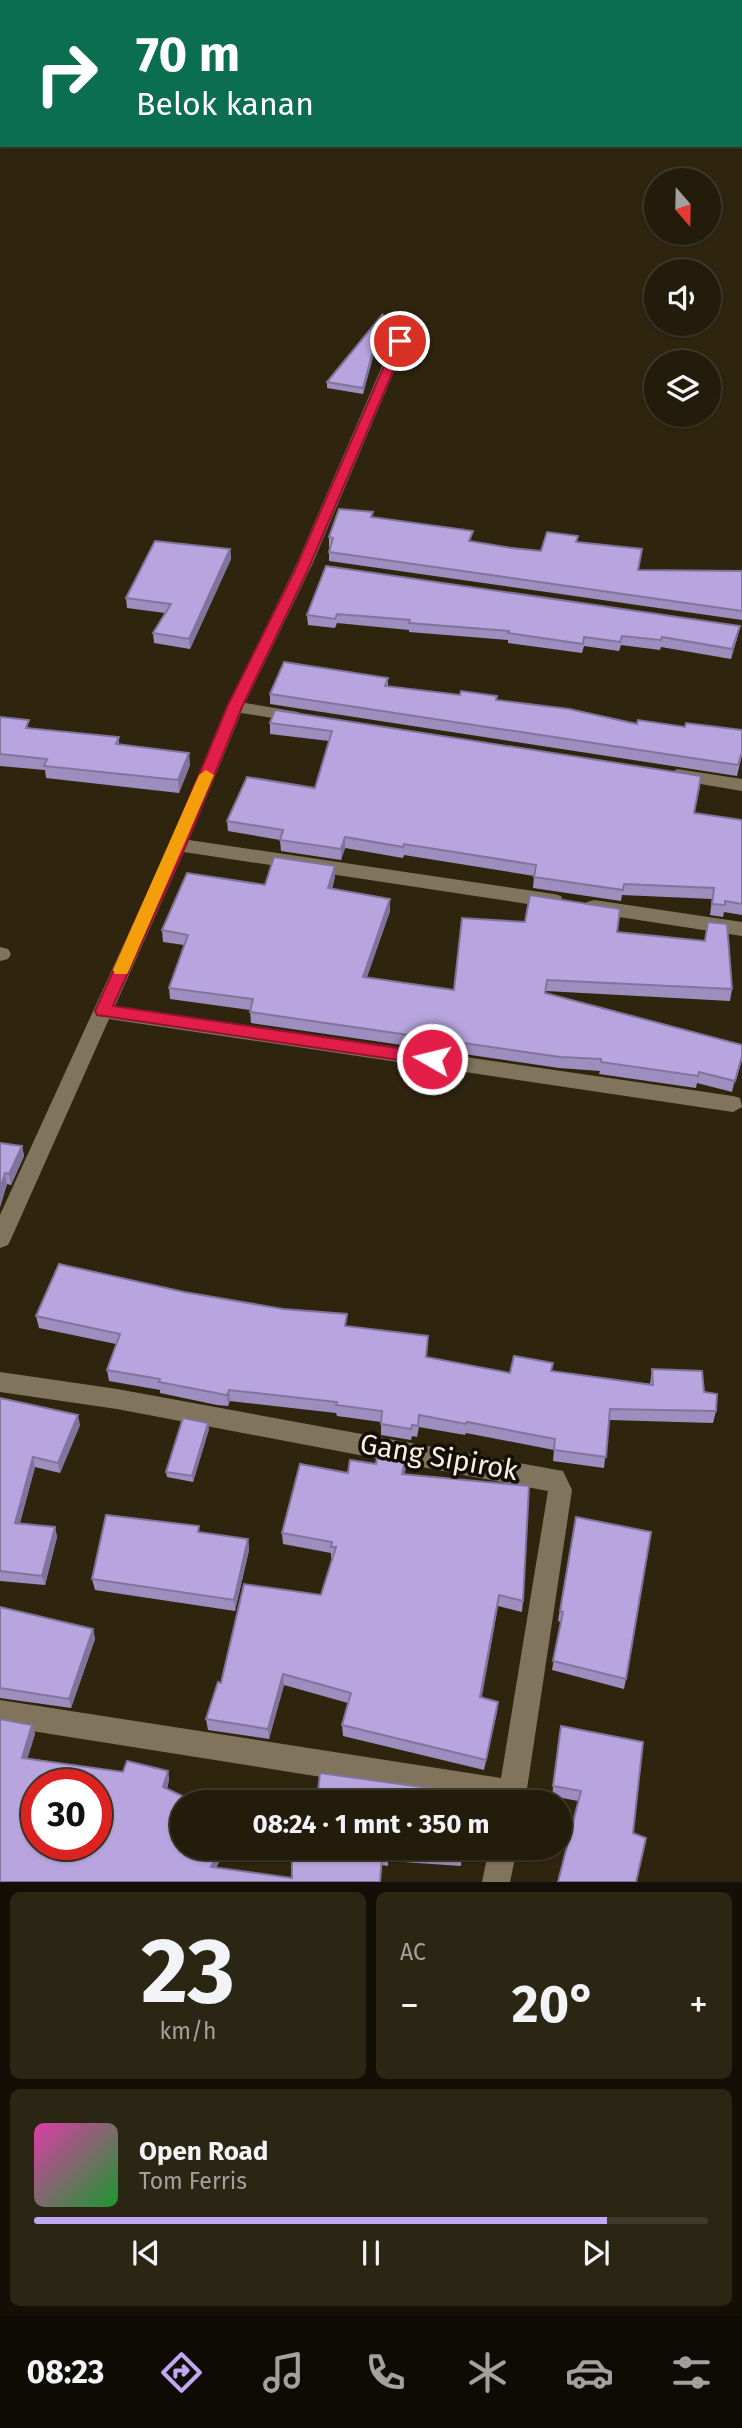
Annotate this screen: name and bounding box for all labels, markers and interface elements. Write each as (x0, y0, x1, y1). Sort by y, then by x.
text: 70 m (136, 25, 240, 84)
icon: right (21, 28, 112, 119)
text: Belok kanan (136, 85, 314, 123)
north arrow (644, 168, 721, 245)
map controls (644, 168, 721, 427)
button: sound (644, 259, 721, 336)
pin (370, 311, 430, 371)
icon: arrive (381, 322, 419, 360)
button: layers (644, 350, 721, 427)
position arrow (395, 1022, 469, 1096)
street label: Gang Sipirok (358, 1427, 521, 1487)
speed limit sign: 30 (21, 1769, 112, 1860)
text: 08:24 · 1 mnt · 350 m (252, 1809, 490, 1840)
text: 23 (141, 1917, 235, 2026)
text: AC (400, 1938, 426, 1966)
text: 20° (512, 1973, 596, 2036)
text: − (400, 1982, 419, 2028)
text: + (689, 1982, 708, 2028)
text: km/h (160, 2017, 216, 2045)
text: Open Road (139, 2136, 268, 2167)
text: Tom Ferris (139, 2167, 247, 2195)
icon: previous (127, 2234, 165, 2272)
icon: pause (352, 2234, 390, 2272)
icon: next (577, 2234, 615, 2272)
icon: directions (157, 2348, 206, 2397)
icon: music (259, 2348, 308, 2397)
icon: phone (361, 2348, 410, 2397)
icon: climate (463, 2348, 512, 2397)
icon: car (565, 2348, 614, 2397)
icon: filters (667, 2348, 716, 2397)
text: 08:23 (26, 2353, 104, 2391)

